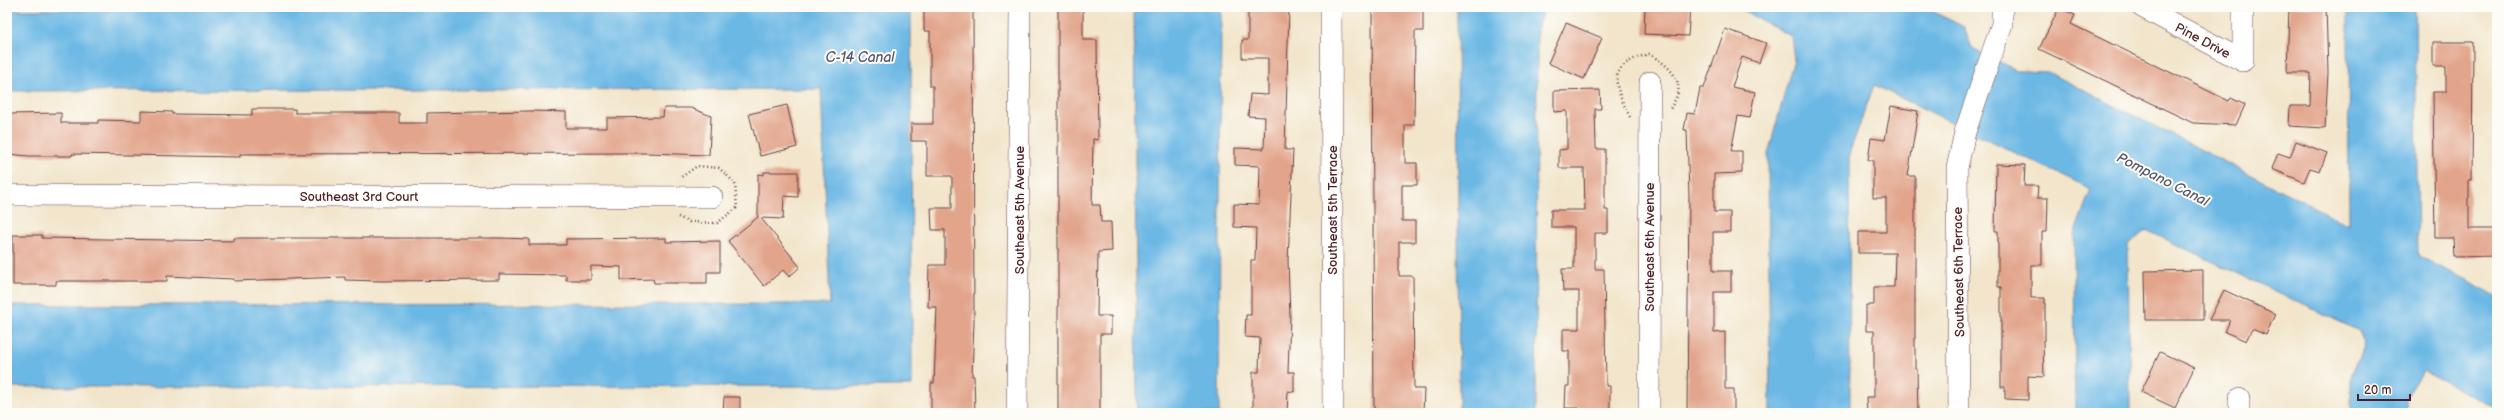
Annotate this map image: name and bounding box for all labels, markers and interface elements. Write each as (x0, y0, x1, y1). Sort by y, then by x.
street label: Pine Drive (2172, 20, 2233, 62)
water label: C-14 Canal (825, 49, 895, 66)
street label: Southeast 5th Terrace (1325, 145, 1341, 275)
street label: Southeast 5th Avenue (1012, 146, 1028, 274)
water label: Pompano Canal (2114, 149, 2212, 210)
street label: Southeast 6th Avenue (1642, 182, 1658, 311)
street label: Southeast 3rd Court (300, 189, 418, 205)
street label: Southeast 6th Terrace (1950, 207, 1968, 337)
scale bar (2358, 376, 2410, 402)
text: 20 m (2364, 383, 2391, 398)

